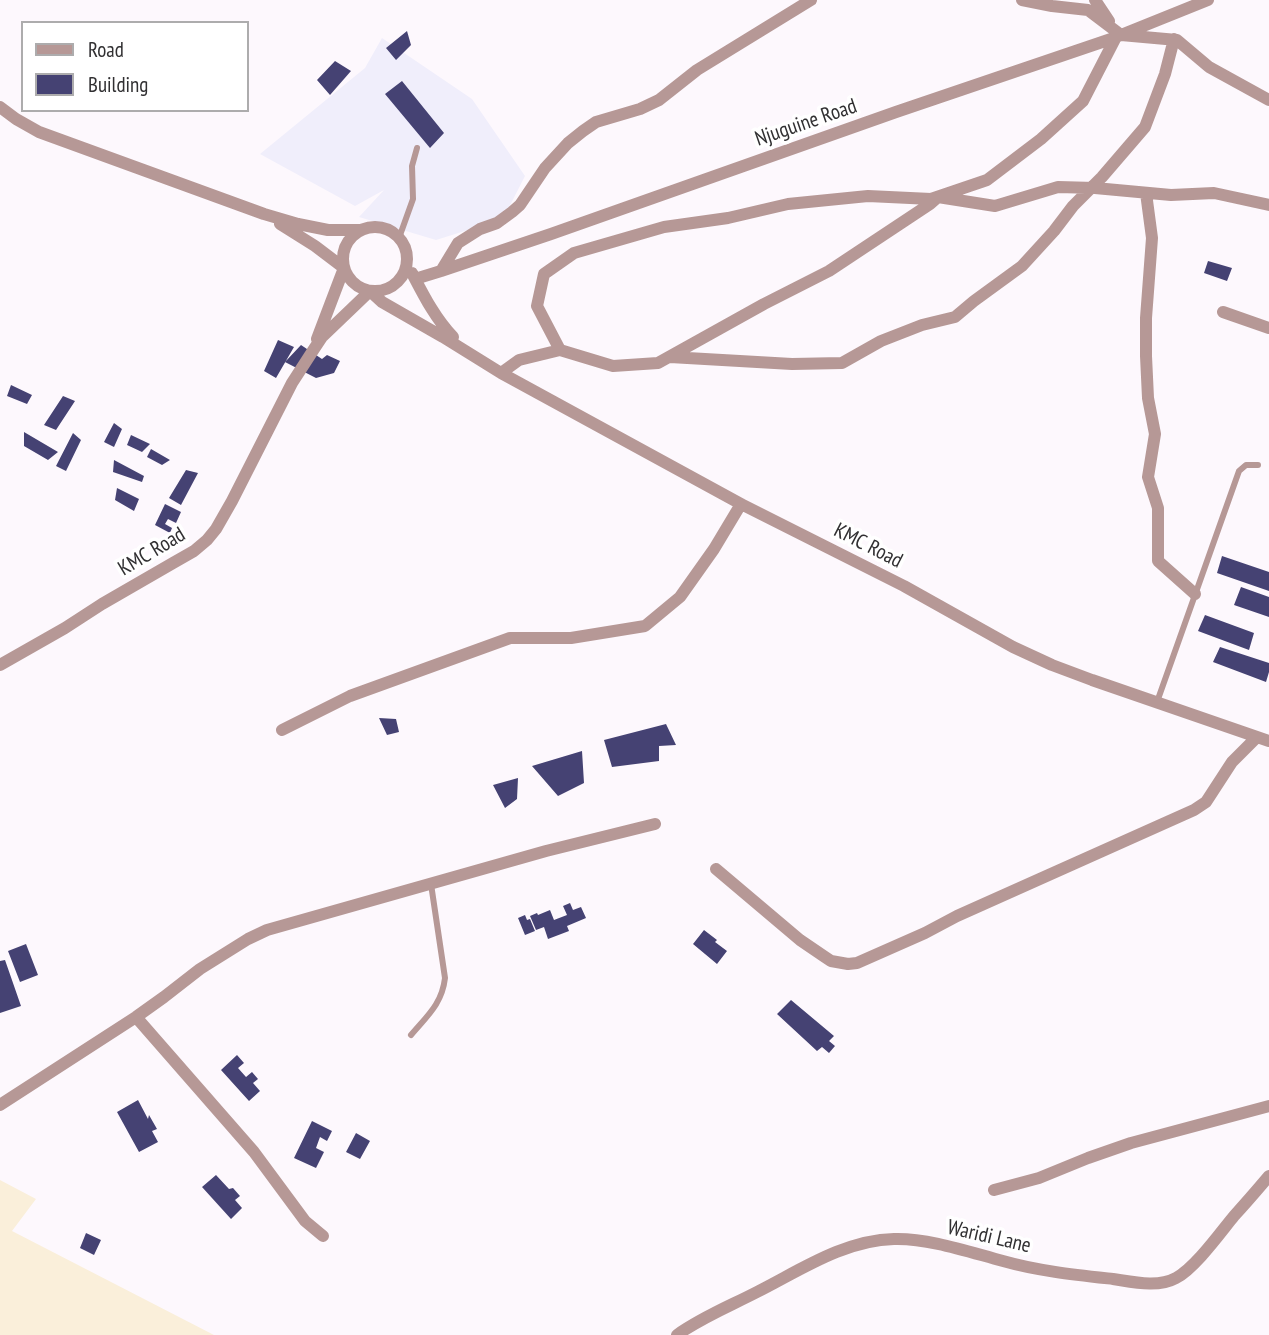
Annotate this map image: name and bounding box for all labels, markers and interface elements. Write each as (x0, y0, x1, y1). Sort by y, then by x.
legend (21, 21, 248, 112)
text: Road (88, 36, 124, 63)
text: Building (88, 71, 148, 98)
street label: Njuguine Road (752, 94, 860, 152)
street label: KMC Road (829, 518, 907, 574)
street label: KMC Road (114, 522, 190, 582)
street label: Waridi Lane (945, 1215, 1033, 1259)

